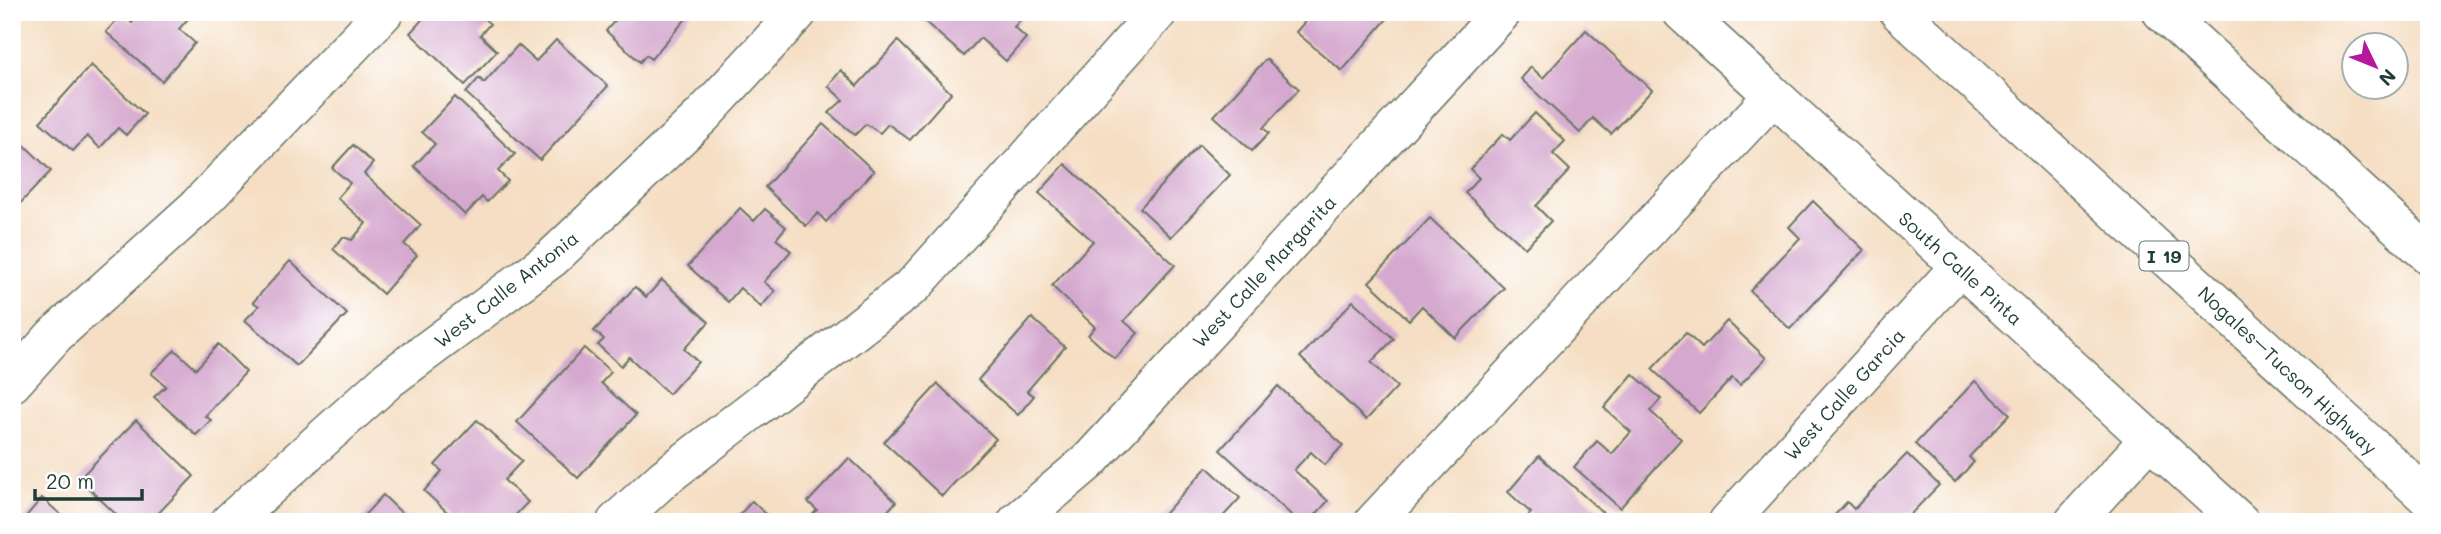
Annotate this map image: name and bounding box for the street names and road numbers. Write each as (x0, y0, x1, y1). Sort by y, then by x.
street label: West Calle Margarita (1187, 189, 1341, 353)
street label: South Calle Pinta (1894, 206, 2028, 330)
street label: West Calle Antonia (429, 225, 583, 353)
road number: I 19 (2140, 242, 2188, 270)
street label: Nogales–Tucson Highway (2193, 280, 2383, 460)
street label: West Calle Garcia (1778, 323, 1910, 465)

